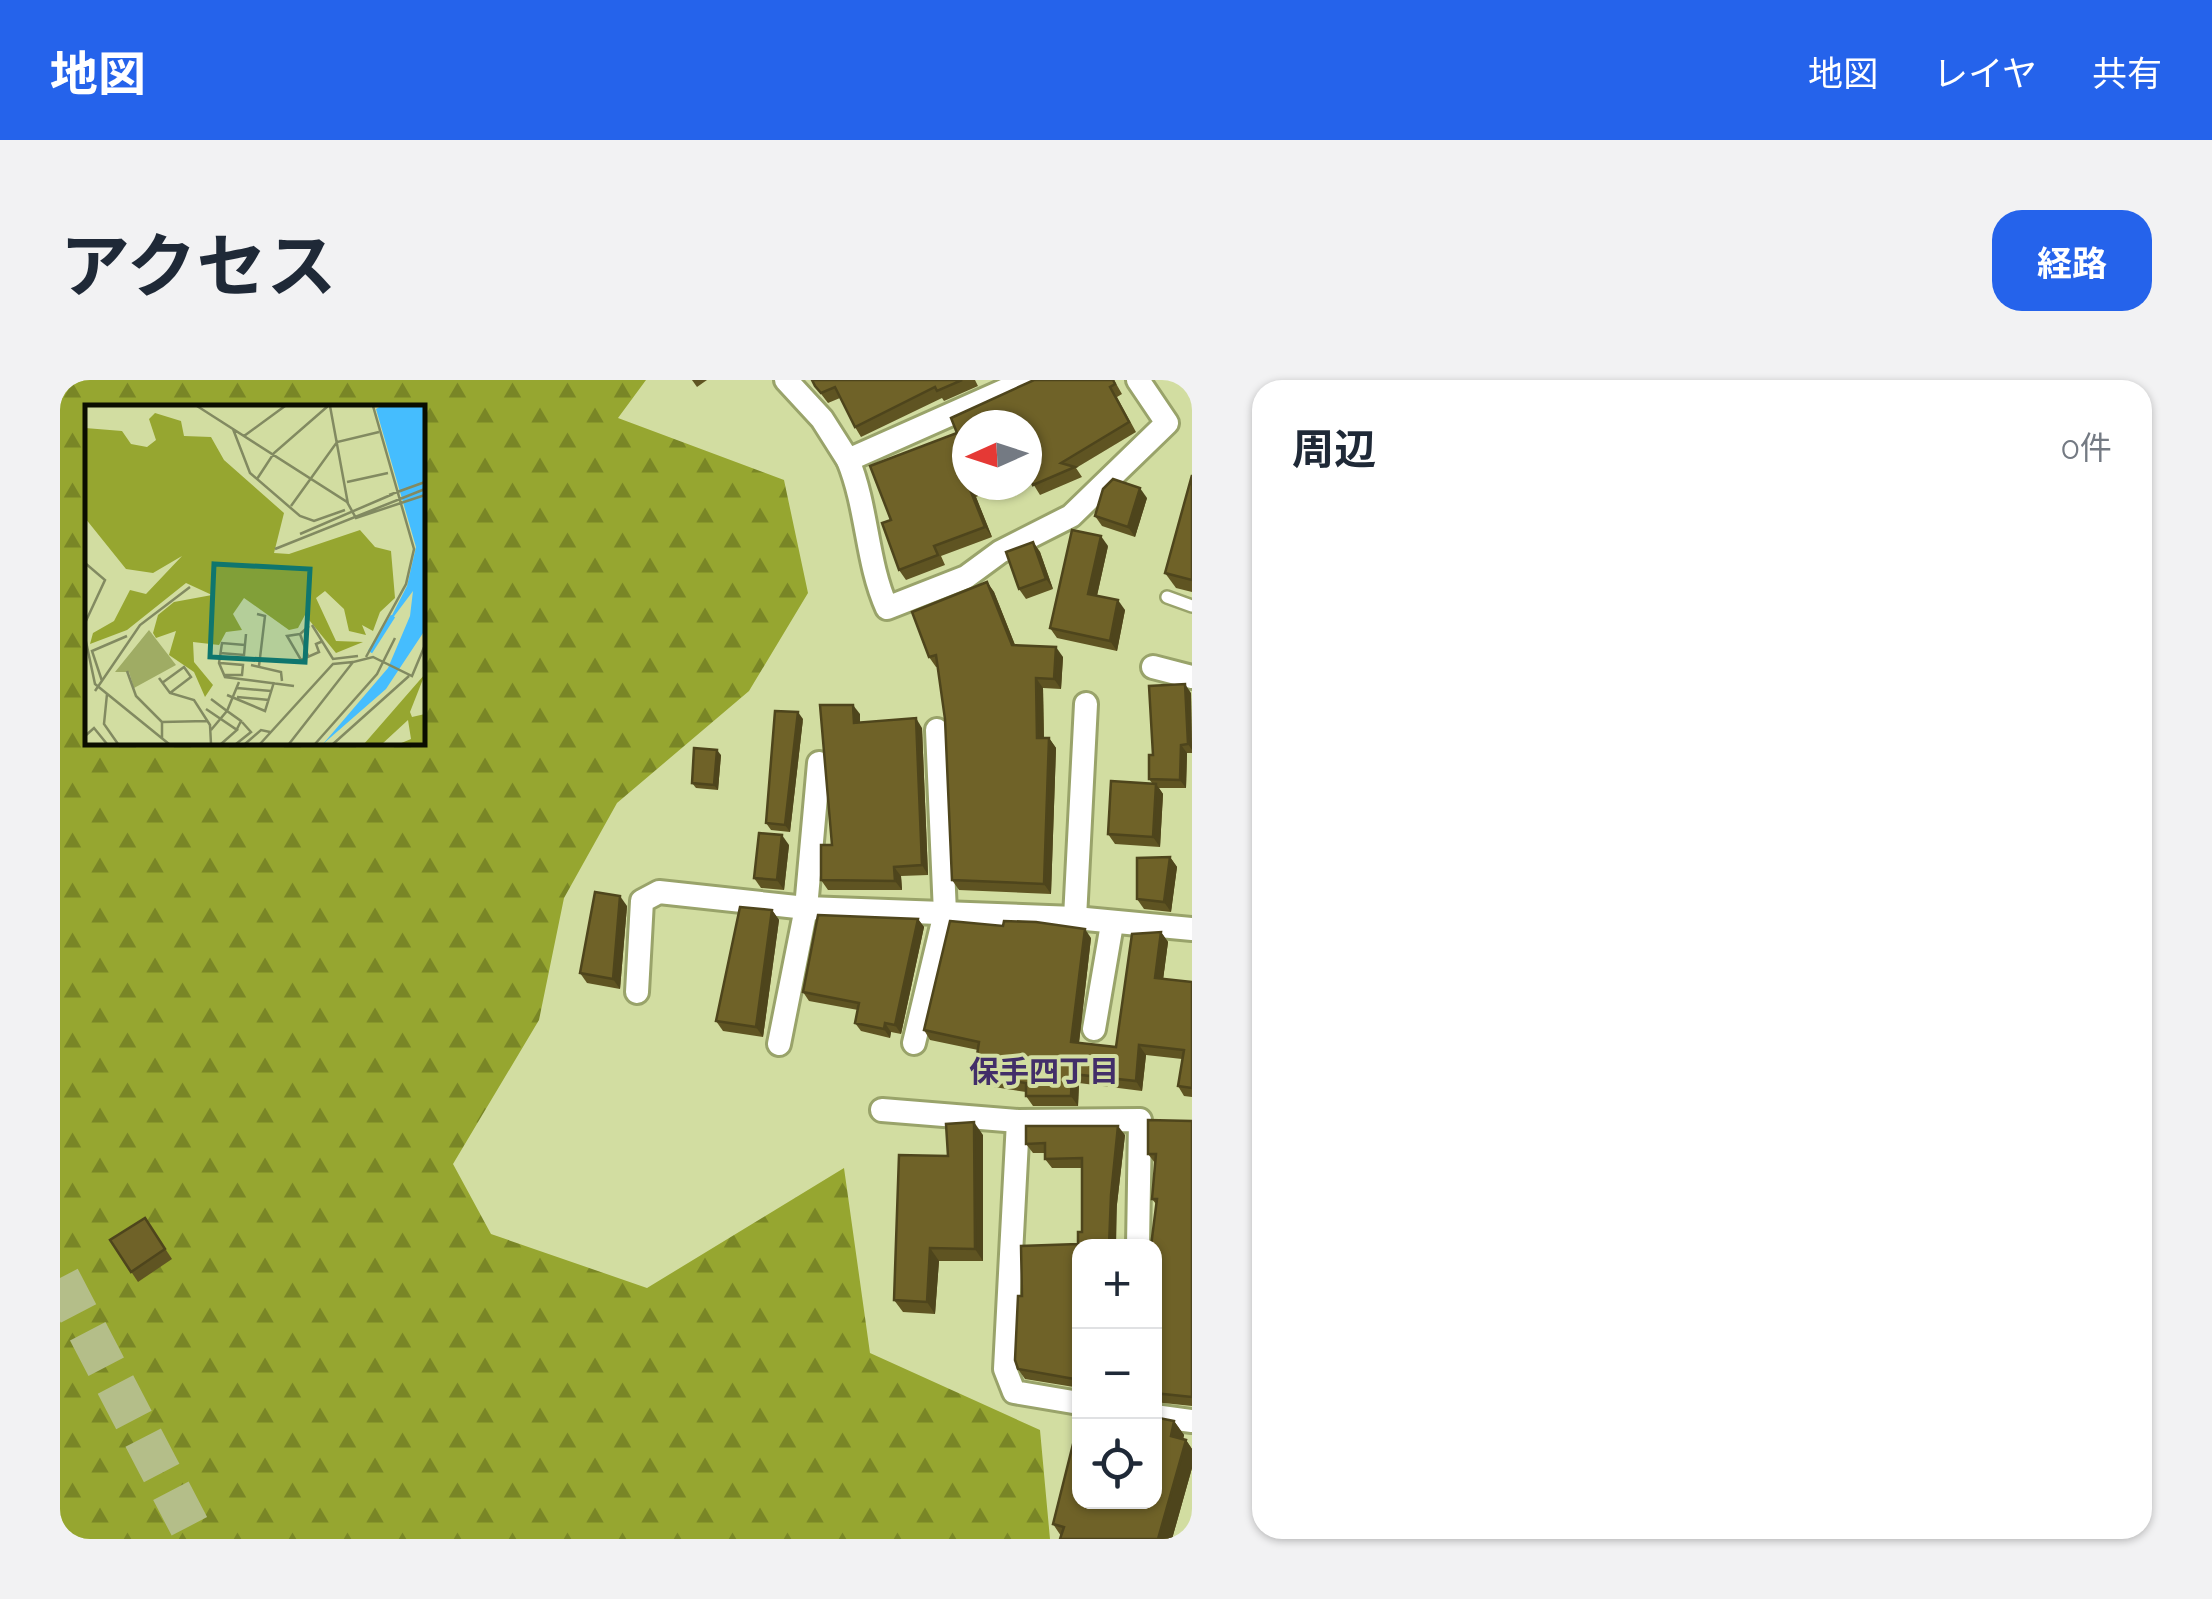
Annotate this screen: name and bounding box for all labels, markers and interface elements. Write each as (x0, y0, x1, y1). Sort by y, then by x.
text: 地図 (50, 46, 146, 102)
text: 地図 (1808, 53, 1878, 94)
text: レイヤ (1933, 53, 2037, 94)
text: 共有 (2092, 53, 2162, 94)
button: 経路 (1992, 210, 2152, 311)
text: アクセス (60, 225, 337, 307)
inset map (85, 405, 425, 745)
north arrow (952, 410, 1042, 500)
text: 周辺 (1292, 425, 1376, 474)
text: 0件 (2060, 429, 2112, 466)
district label: 保手四丁目 (969, 1054, 1119, 1089)
map controls (1072, 1239, 1162, 1509)
button: + (1072, 1239, 1162, 1329)
button: − (1072, 1329, 1162, 1419)
button: locate (1072, 1419, 1162, 1509)

